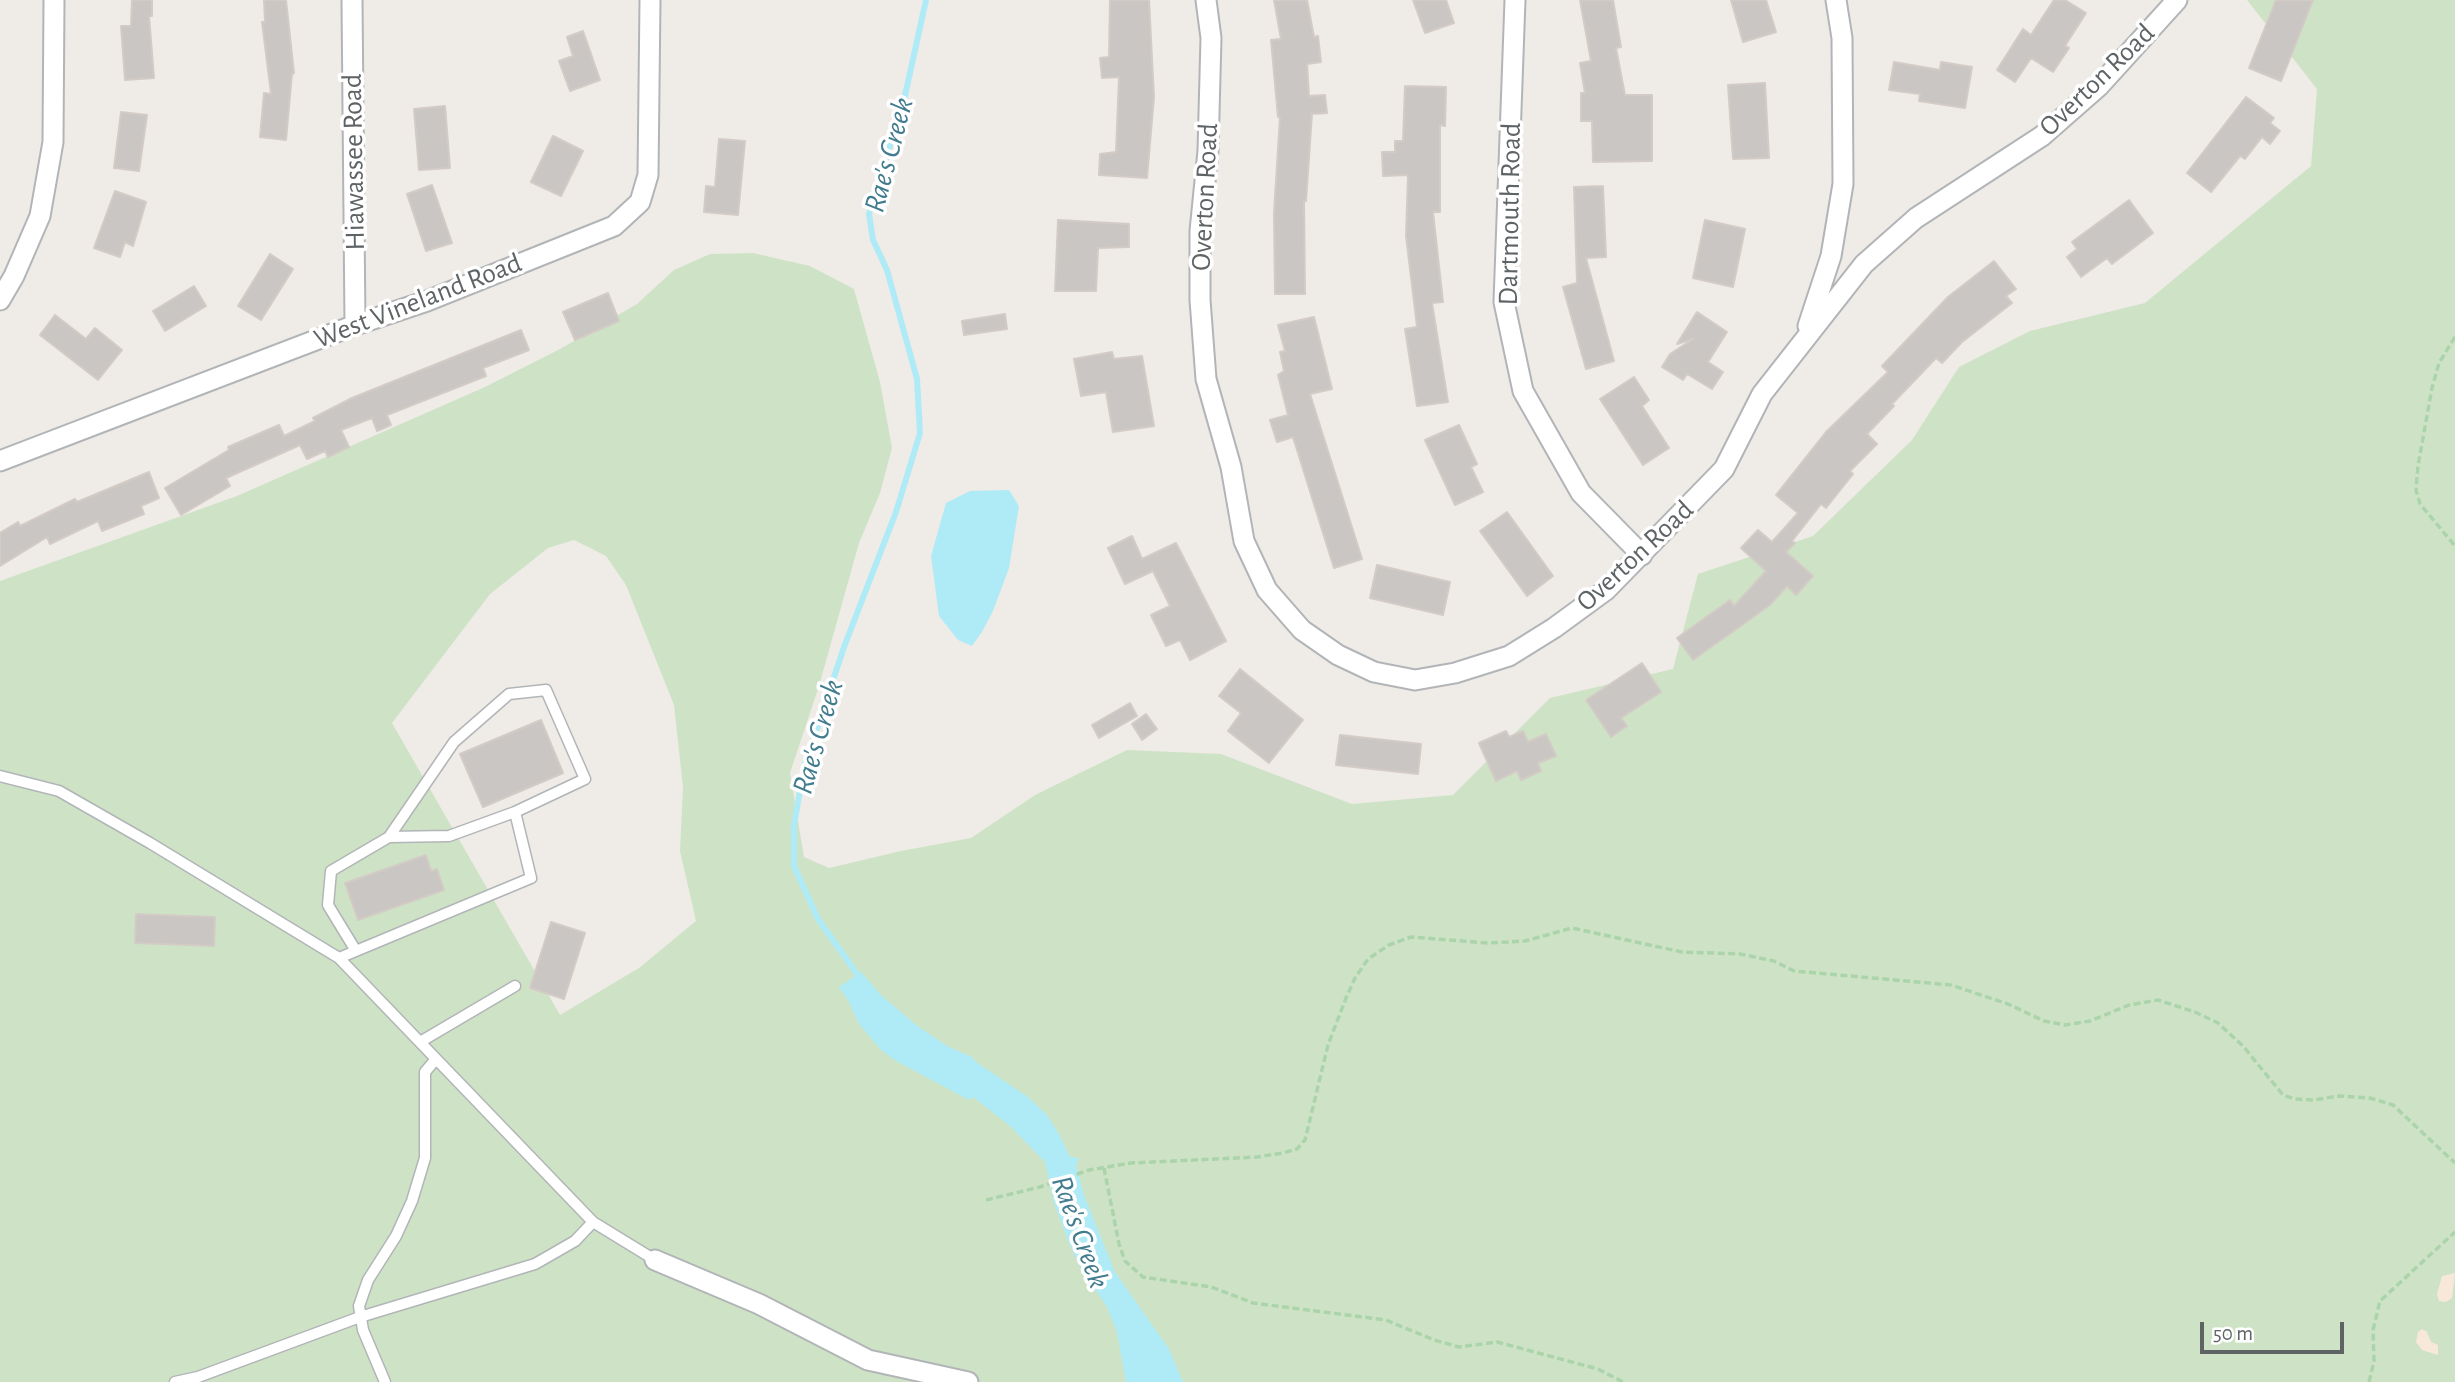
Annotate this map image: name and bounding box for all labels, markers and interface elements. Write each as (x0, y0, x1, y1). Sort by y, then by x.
street label: Overton Road (2032, 17, 2162, 143)
street label: Hiawassee Road (336, 73, 372, 251)
water label: Rae's Creek (856, 94, 922, 216)
street label: Overton Road (1184, 122, 1226, 272)
street label: Dartmouth Road (1492, 122, 1528, 306)
street label: West Vineland Road (310, 246, 526, 356)
street label: Overton Road (1569, 493, 1701, 619)
water label: Rae's Creek (785, 676, 851, 798)
water label: Rae's Creek (1043, 1171, 1117, 1293)
scale bar (2203, 1308, 2346, 1352)
text: 50 m (2213, 1323, 2253, 1344)

